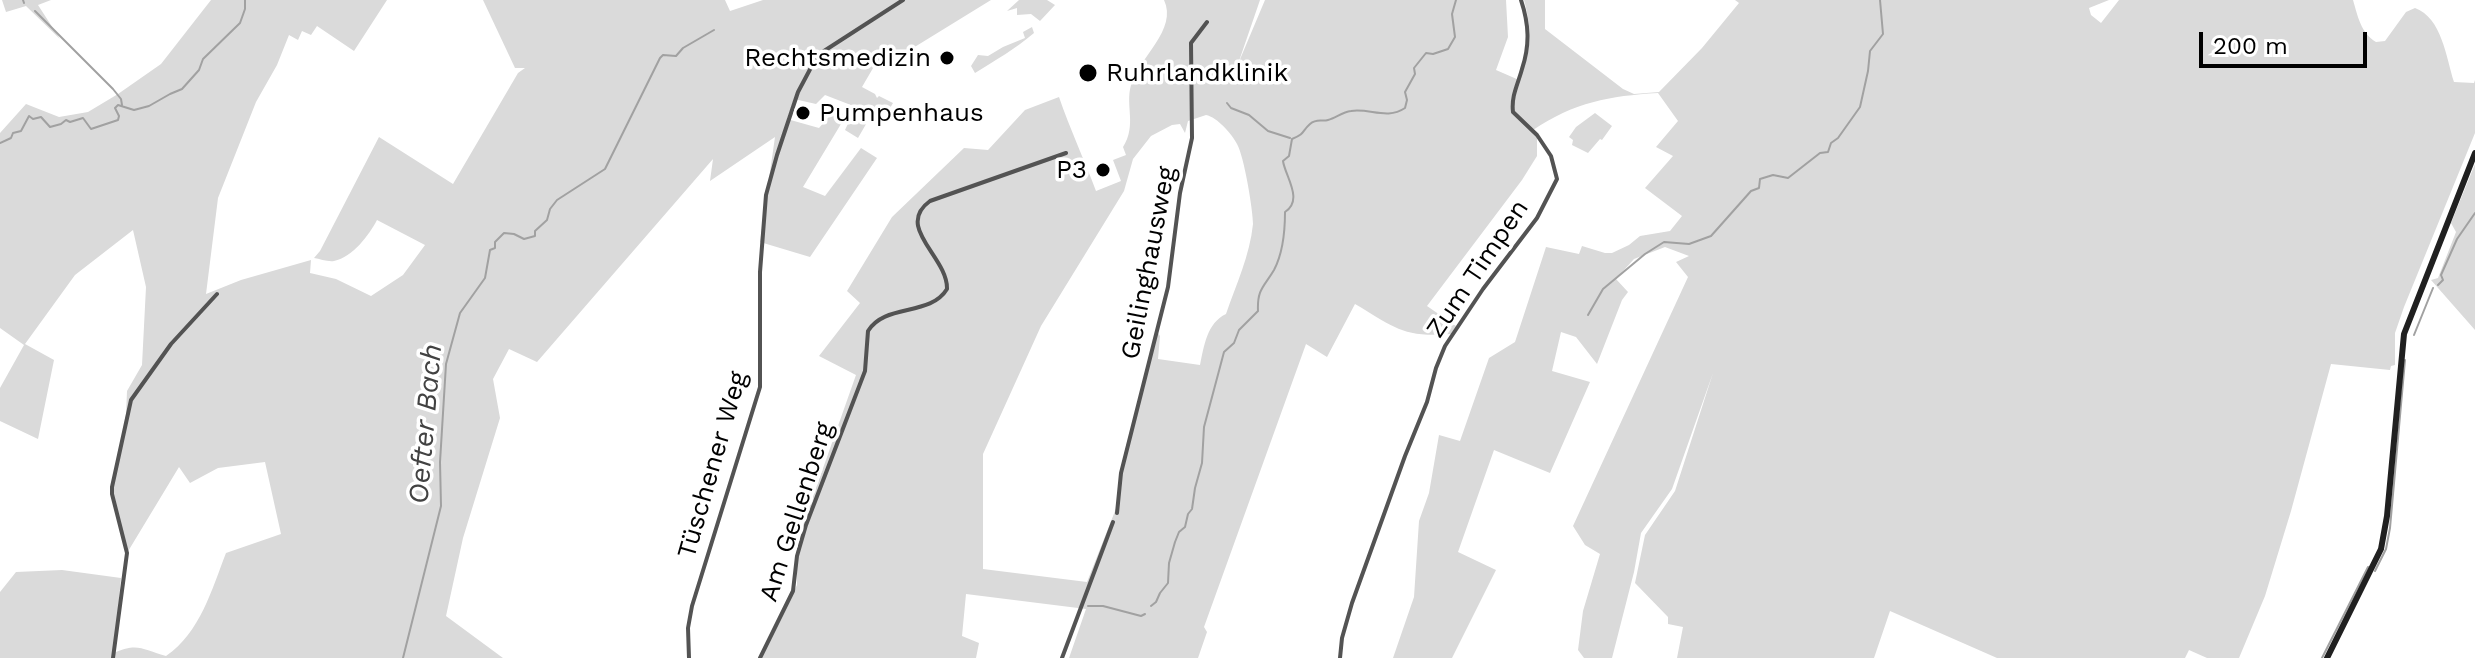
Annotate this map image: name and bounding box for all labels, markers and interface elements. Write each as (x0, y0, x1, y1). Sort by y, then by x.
scale bar (2203, 16, 2371, 66)
text: 200 m (2213, 32, 2288, 60)
place label: Rechtsmedizin (744, 42, 931, 74)
marker: Rechtsmedizin (938, 49, 956, 67)
place label: Ruhrlandklinik (1106, 57, 1288, 89)
marker: Ruhrlandklinik (1077, 62, 1099, 84)
place label: Pumpenhaus (819, 97, 984, 129)
marker: Pumpenhaus (794, 104, 812, 122)
place label: P3 (1056, 154, 1087, 186)
marker: P3 (1094, 161, 1112, 179)
street label: Geilinghausweg (1115, 164, 1183, 362)
street label: Zum Timpen (1420, 194, 1536, 344)
water label: Oefter Bach (402, 343, 450, 505)
street label: Tüschener Weg (671, 368, 755, 562)
street label: Am Gellenberg (753, 418, 841, 606)

